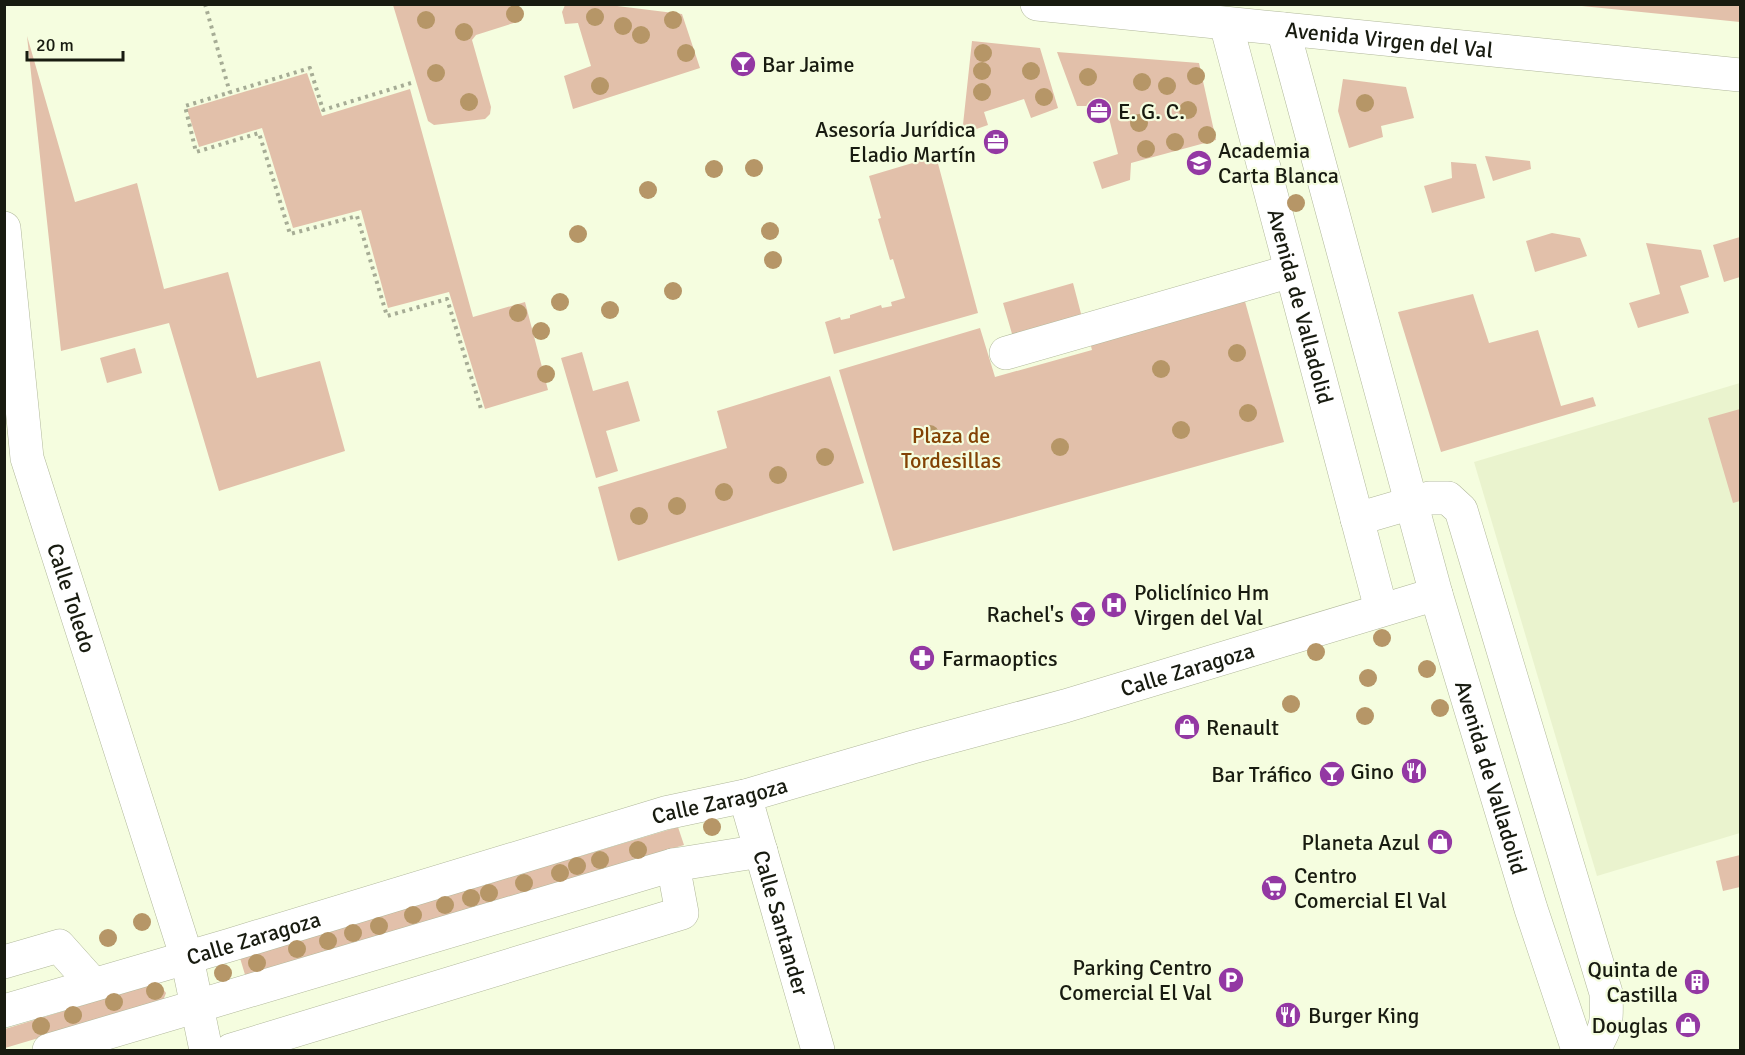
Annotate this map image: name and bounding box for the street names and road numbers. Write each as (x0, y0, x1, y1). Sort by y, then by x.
street label: Avenida Virgen del Val (1284, 16, 1494, 64)
street label: Avenida de Valladolid (1262, 206, 1339, 407)
street label: Calle Toledo (41, 540, 101, 656)
street label: Calle Zaragoza (1117, 637, 1258, 703)
street label: Avenida de Valladolid (1449, 678, 1533, 878)
street label: Calle Zaragoza (648, 771, 791, 830)
street label: Calle Santander (747, 847, 815, 999)
street label: Calle Zaragoza (183, 905, 324, 971)

